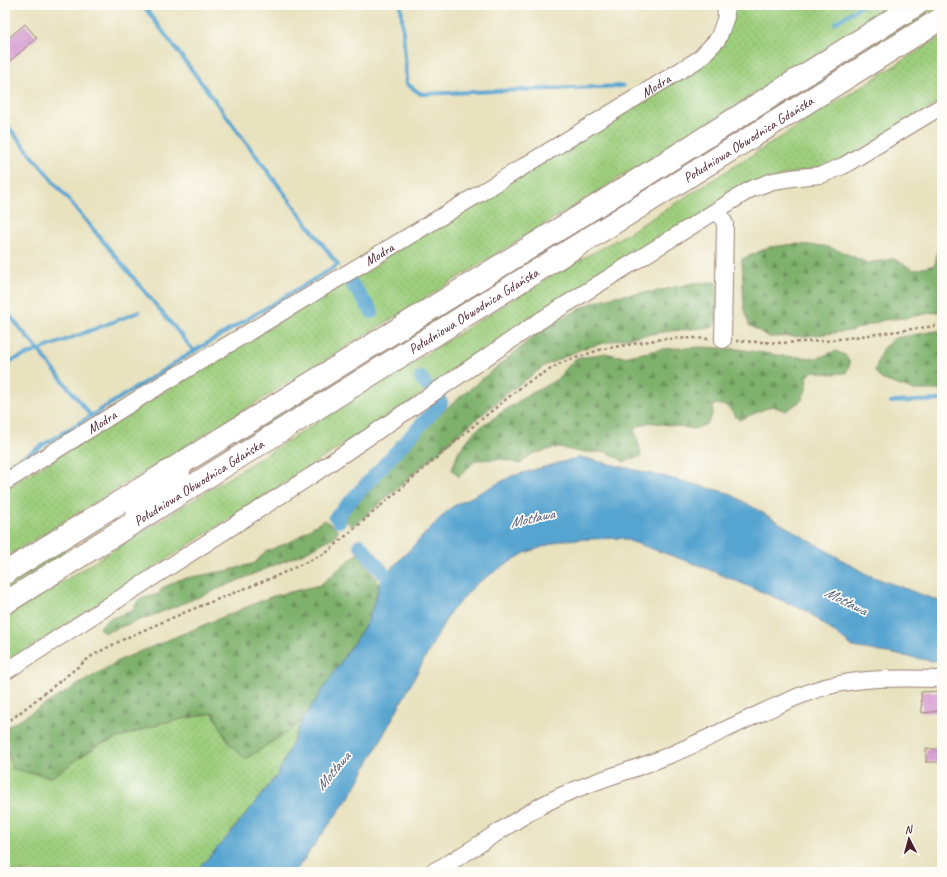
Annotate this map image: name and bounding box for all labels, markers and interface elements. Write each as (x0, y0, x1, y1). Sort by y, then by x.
street label: Modra (638, 70, 675, 101)
street label: Południowa Obwodnica Gdańska (680, 92, 817, 186)
street label: Modra (361, 238, 398, 270)
street label: Południowa Obwodnica Gdańska (405, 264, 542, 358)
street label: Modra (84, 406, 121, 438)
street label: Południowa Obwodnica Gdańska (131, 435, 268, 530)
water label: Motława (508, 504, 558, 532)
water label: Motława (822, 583, 872, 621)
water label: Motława (312, 747, 356, 795)
north arrow (889, 819, 929, 859)
text: N (904, 822, 914, 836)

